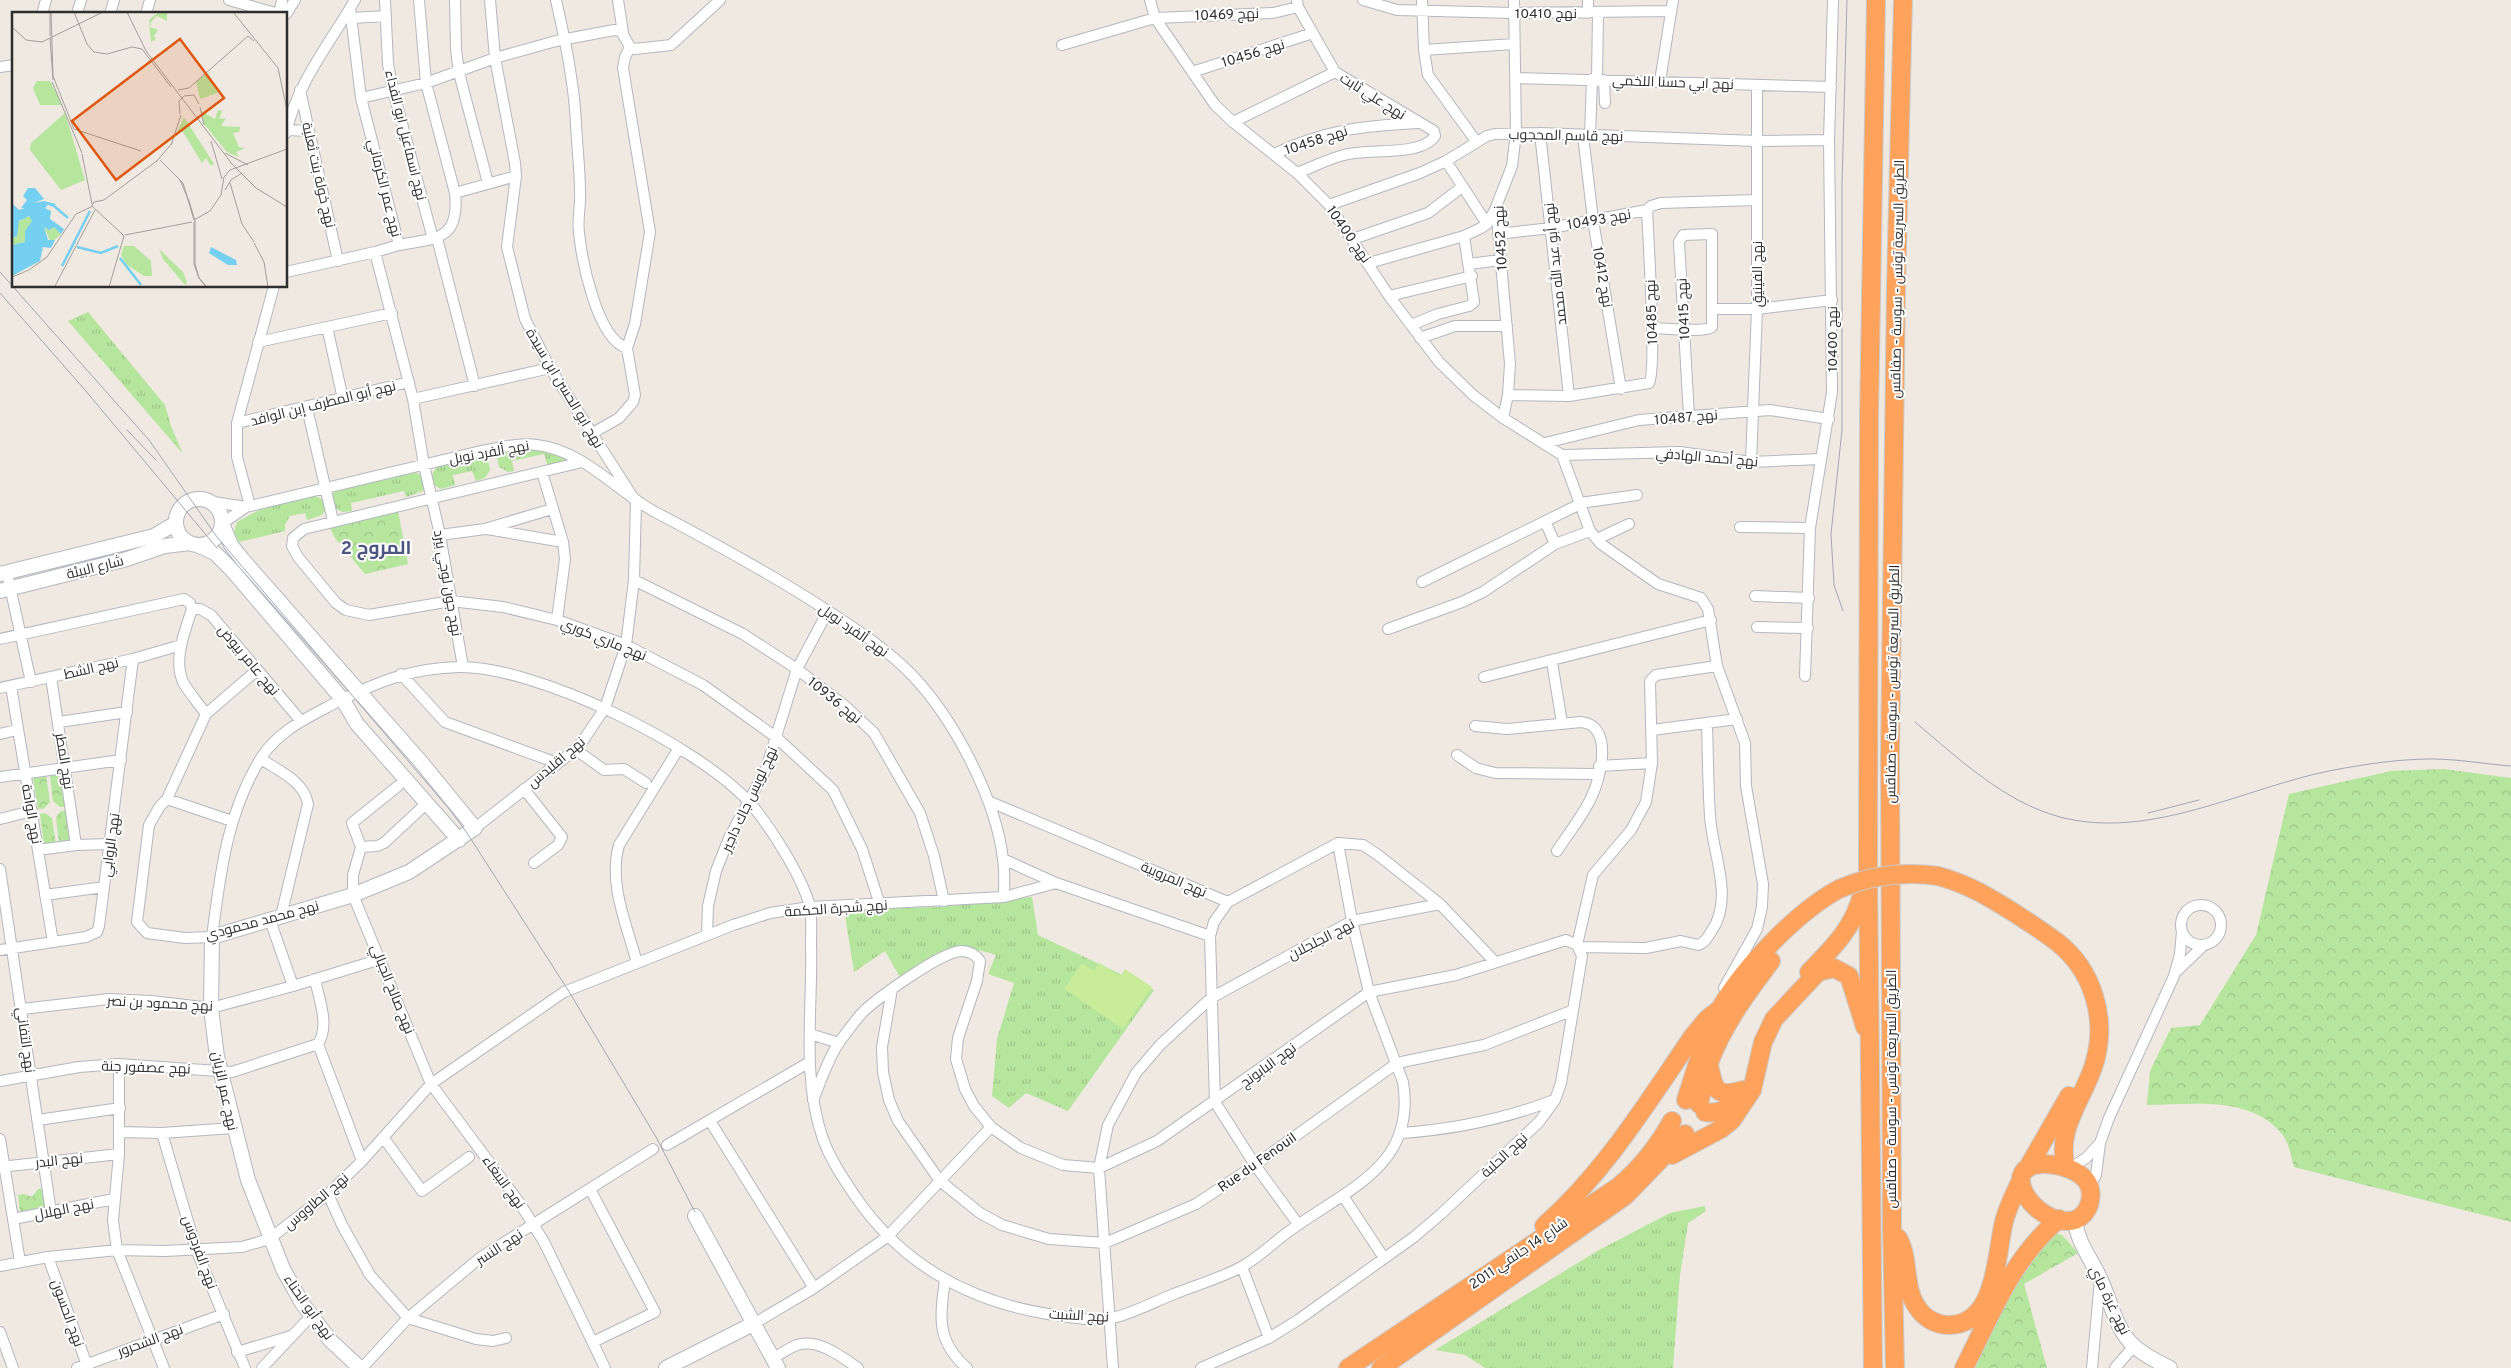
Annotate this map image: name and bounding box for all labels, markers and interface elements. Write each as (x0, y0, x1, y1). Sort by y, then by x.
street label: نهج 10469 (1195, 6, 1259, 25)
street label: نهج 10410 (1515, 6, 1577, 23)
inset map (12, 12, 288, 288)
street label: نهج 10456 (1220, 37, 1287, 72)
street label: نهج اسماعيل ابو الفداء (380, 68, 429, 202)
street label: نهج علي ثابت (1335, 70, 1408, 126)
street label: نهج ابي حسنا اللخمي (1612, 73, 1734, 96)
street label: نهج خولة بنت ثعلبة (297, 121, 338, 230)
street label: نهج 10458 (1283, 123, 1350, 160)
street label: نهج قاسم المحجوب (1508, 127, 1624, 146)
street label: نهج عمر الكرماني (361, 138, 404, 240)
street label: الطريق السريعة تونس - سوسة - صفاقس (1888, 159, 1909, 399)
street label: نهج أبو عبد الله محمد (1540, 202, 1571, 326)
street label: نهج 10400 (1322, 203, 1374, 267)
street label: نهج 10452 (1491, 205, 1512, 271)
street label: نهج 10493 (1566, 207, 1633, 234)
street label: نهج الفينيقٍ (1750, 241, 1769, 307)
street label: نهج 10412 (1588, 245, 1615, 309)
street label: نهج 10415 (1674, 278, 1695, 340)
street label: نهج 10485 (1643, 279, 1662, 345)
street label: نهج 10400 (1825, 306, 1842, 372)
street label: نهج ابو الحسن ابن سيدة (521, 326, 606, 452)
street label: نهج أبو المطرف إبن الوافد (248, 376, 398, 431)
street label: نهج 10487 (1654, 407, 1719, 430)
street label: نهج ألفرد نوبل (447, 436, 531, 469)
street label: نهج أحمد الهادفي (1655, 444, 1759, 473)
street label: نهج جون لوجي بيرد (427, 529, 464, 638)
district label: المروج 2 (340, 537, 412, 561)
street label: شارع البيئة (65, 553, 126, 584)
street label: الطريق السريعة تونس - سوسة - صفاقس (1883, 564, 1904, 804)
street label: نهج ألفرد نوبل (815, 599, 892, 661)
street label: نهج ماري كوري (557, 616, 649, 667)
street label: نهج عامر بيوض (214, 622, 282, 700)
street label: نهج الشط (62, 655, 120, 684)
street label: نهج 10936 (804, 674, 864, 728)
street label: نهج المطر (51, 731, 76, 791)
street label: نهج اقليدس (525, 734, 589, 792)
street label: نهج لويس جاك داجير (718, 744, 782, 856)
street label: نهج الواحة (17, 783, 44, 845)
street label: نهج الروابي (99, 812, 126, 879)
street label: نهج المروبية (1138, 859, 1209, 902)
street label: نهج شجرة الحكمة (784, 897, 888, 922)
street label: نهج محمد محمودي (204, 898, 322, 947)
street label: نهج الجلجلان (1285, 916, 1358, 964)
street label: نهج صالح الجبالي (364, 942, 417, 1038)
street label: الطريق السريعة تونس - سوسة - صفاقس (1884, 970, 1901, 1208)
street label: نهج محمود بن نصر (105, 993, 213, 1016)
street label: نهج التفاني (10, 1006, 38, 1074)
street label: نهج البابونج (1237, 1040, 1300, 1092)
street label: نهج عمر الزيان (207, 1050, 240, 1132)
street label: نهج عصفور جنة (101, 1058, 191, 1079)
street label: Rue du Fenouil (1215, 1130, 1301, 1197)
street label: نهج الحلبة (1478, 1130, 1532, 1182)
street label: نهج البدر (33, 1151, 84, 1173)
street label: نهج الببغاء (478, 1153, 528, 1213)
street label: نهج الطاووس (281, 1170, 353, 1234)
street label: نهج الهلال (33, 1196, 96, 1225)
street label: نهج الفردوس (177, 1213, 220, 1292)
street label: شارع 14 جانفي 2011 (1466, 1215, 1573, 1295)
street label: نهج النسر (472, 1227, 527, 1270)
street label: نهج غرة ماي (2083, 1263, 2133, 1339)
street label: نهج أبو الحناء (279, 1271, 338, 1344)
street label: نهج الحسون (47, 1277, 87, 1350)
street label: نهج الشبت (1048, 1306, 1109, 1327)
street label: نهج الشحرور (114, 1322, 186, 1361)

